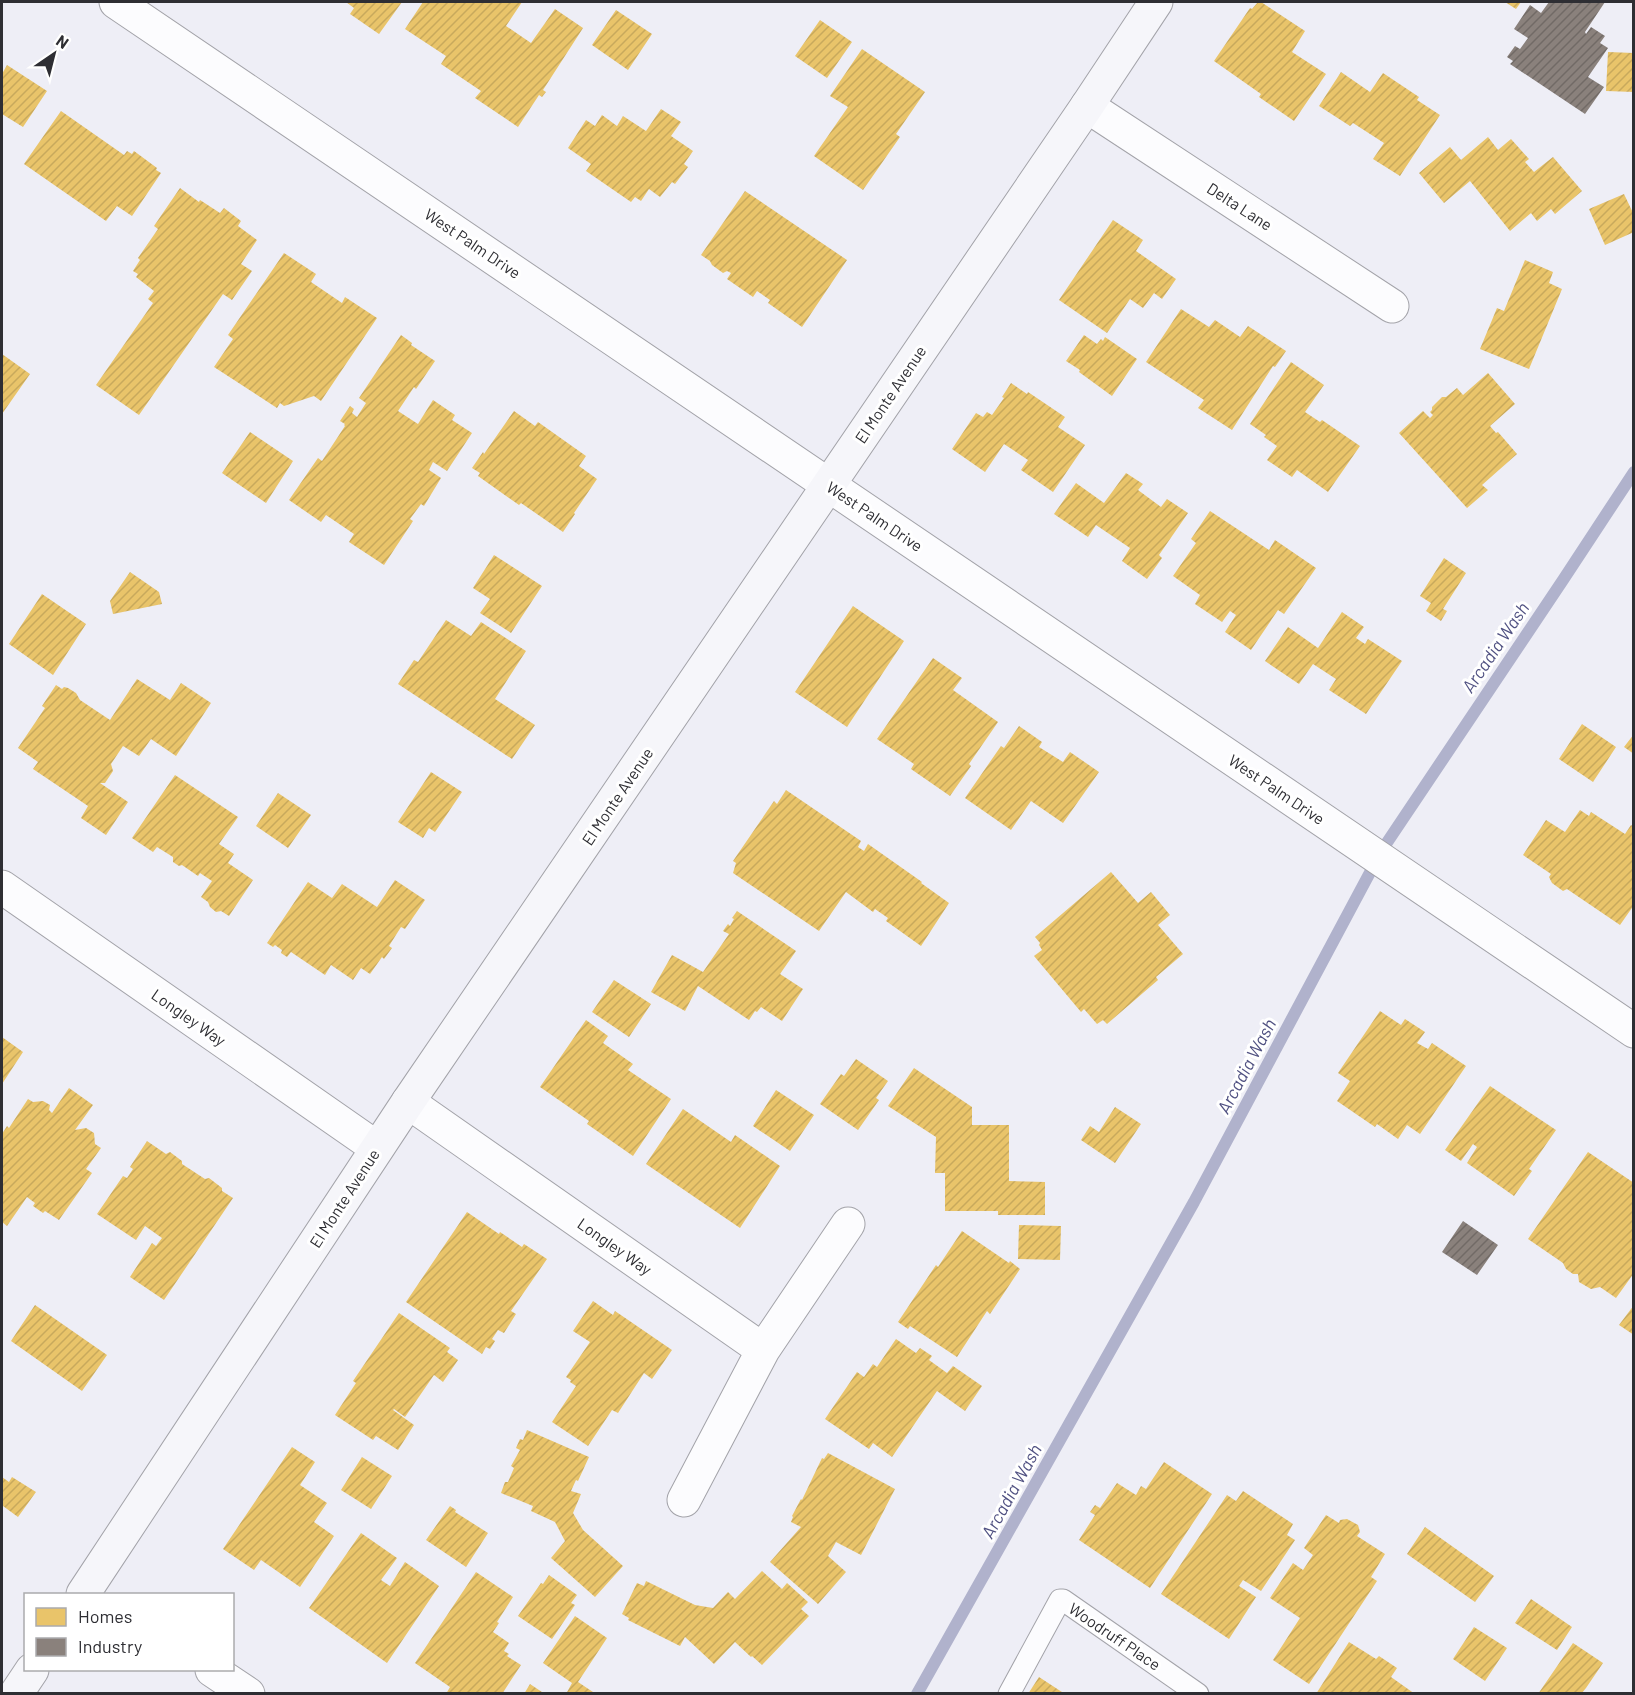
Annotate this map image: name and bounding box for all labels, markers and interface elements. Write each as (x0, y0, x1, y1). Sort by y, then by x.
north arrow (24, 24, 84, 84)
text: N (53, 30, 73, 52)
street label: Delta Lane (1204, 178, 1276, 234)
street label: West Palm Drive (421, 204, 525, 282)
street label: El Monte Avenue (850, 342, 930, 446)
street label: West Palm Drive (823, 477, 927, 555)
water label: Arcadia Wash (1457, 598, 1533, 696)
street label: El Monte Avenue (577, 744, 657, 848)
street label: West Palm Drive (1225, 750, 1329, 828)
street label: Longley Way (148, 984, 230, 1050)
water label: Arcadia Wash (1212, 1015, 1280, 1117)
street label: El Monte Avenue (305, 1145, 383, 1251)
street label: Longley Way (574, 1213, 656, 1279)
water label: Arcadia Wash (976, 1440, 1046, 1542)
legend (24, 1593, 234, 1671)
street label: Woodruff Place (1066, 1598, 1164, 1674)
text: Homes (78, 1605, 132, 1627)
text: Industry (78, 1635, 142, 1657)

